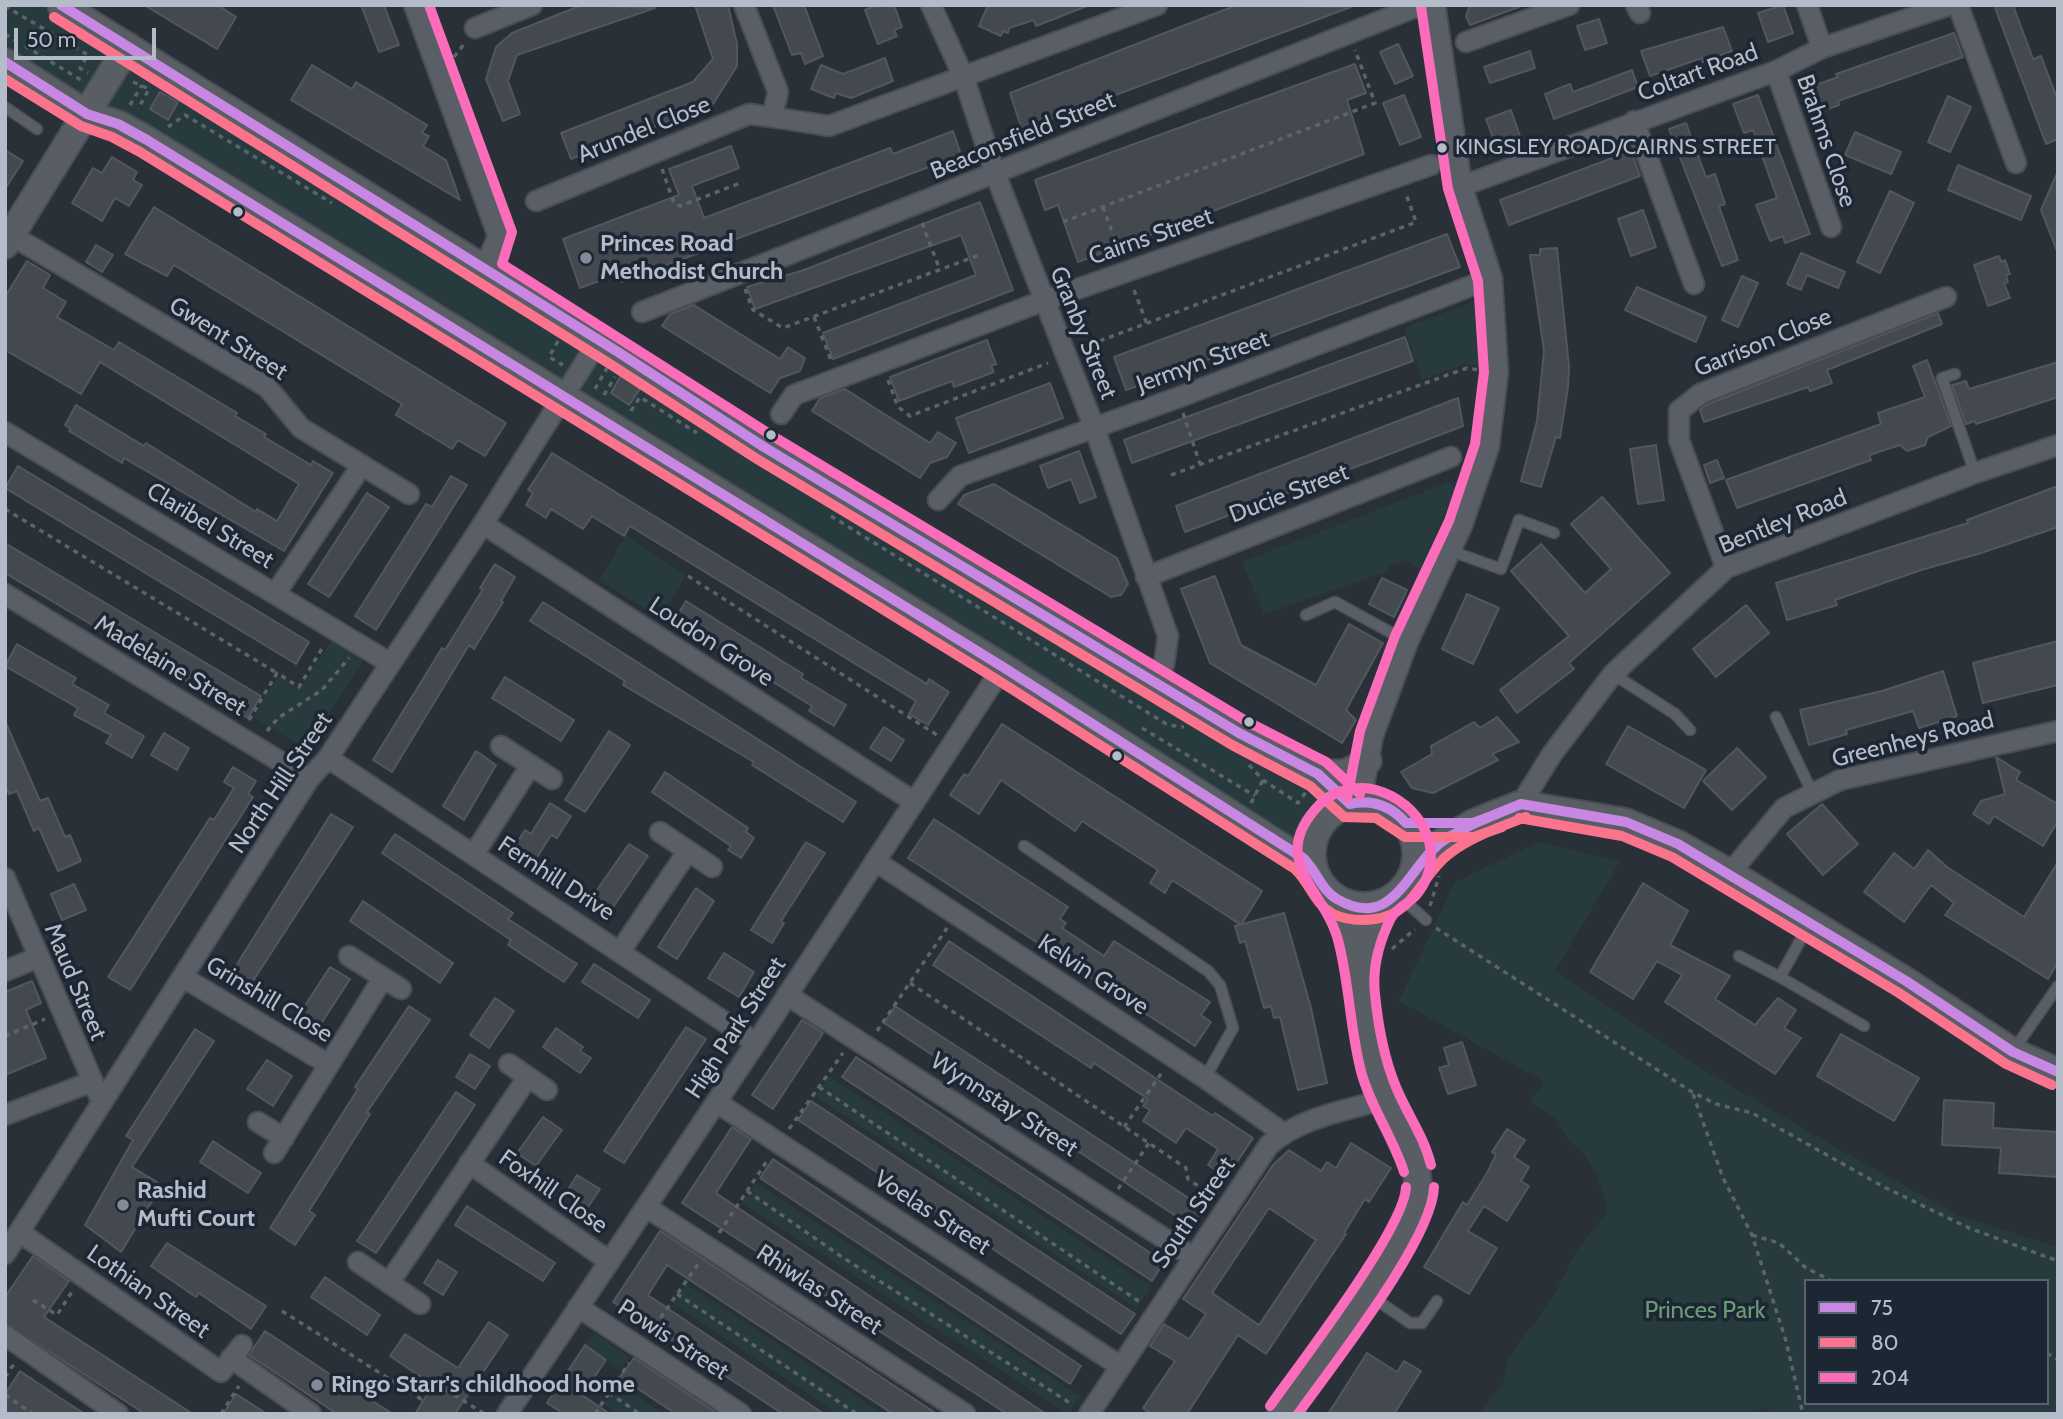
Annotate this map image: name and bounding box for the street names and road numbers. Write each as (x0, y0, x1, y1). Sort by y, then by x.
street label: Coltart Road (1634, 38, 1762, 108)
street label: Brahms Close (1790, 71, 1862, 211)
street label: Beaconsfield Street (926, 86, 1120, 186)
street label: Arundel Close (573, 90, 715, 170)
street label: Cairns Street (1085, 202, 1217, 272)
street label: Granby Street (1043, 262, 1123, 404)
street label: Gwent Street (164, 291, 292, 387)
street label: Garrison Close (1690, 302, 1836, 384)
street label: Jermyn Street (1133, 325, 1273, 399)
street label: Ducie Street (1225, 458, 1353, 530)
street label: Claribel Street (141, 477, 279, 575)
street label: Bentley Road (1715, 483, 1851, 561)
street label: Loudon Grove (643, 591, 779, 693)
street label: Madelaine Street (89, 609, 251, 723)
street label: Greenheys Road (1829, 706, 1997, 774)
street label: North Hill Street (223, 707, 339, 859)
street label: Fernhill Drive (492, 831, 620, 927)
street label: Maud Street (38, 919, 112, 1045)
street label: Kelvin Grove (1032, 929, 1154, 1021)
street label: Grinshill Close (200, 951, 338, 1049)
street label: High Park Street (680, 952, 792, 1104)
street label: Wynnstay Street (925, 1047, 1083, 1163)
street label: Foxhill Close (493, 1144, 613, 1240)
street label: South Street (1146, 1152, 1242, 1274)
street label: Voelas Street (868, 1165, 996, 1261)
street label: Lothian Street (81, 1239, 215, 1345)
street label: Rhiwlas Street (751, 1239, 887, 1341)
street label: Powis Street (612, 1294, 734, 1386)

